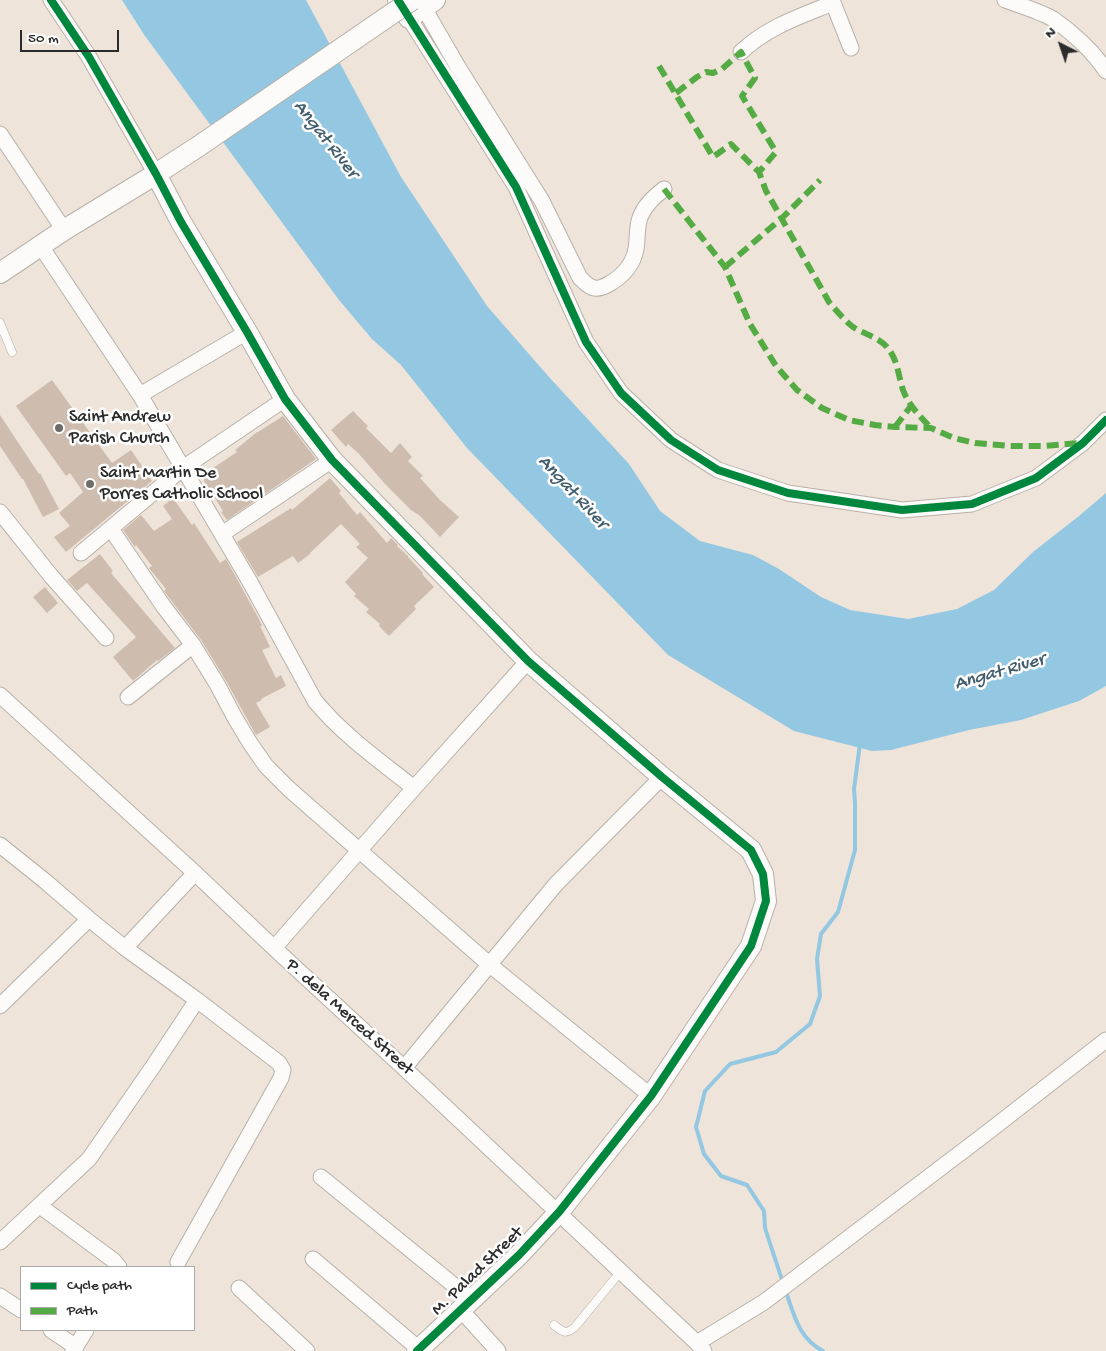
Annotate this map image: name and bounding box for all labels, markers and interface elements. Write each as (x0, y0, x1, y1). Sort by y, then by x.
scale bar (22, 20, 121, 52)
north arrow (1036, 20, 1086, 70)
text: N (1042, 24, 1060, 43)
text: 50 m (28, 30, 59, 48)
water label: Angat River (287, 96, 363, 184)
place label: Saint Andrew Parish Church (69, 407, 171, 449)
marker: Saint Andrew Parish Church (53, 422, 65, 434)
water label: Angat River (532, 451, 612, 535)
place label: Saint Martin De Porres Catholic School (100, 463, 263, 506)
marker: Saint Martin De Porres Catholic School (84, 478, 96, 490)
water label: Angat River (952, 649, 1048, 697)
street label: P. dela Merced Street (281, 955, 417, 1081)
street label: M. Palad Street (428, 1223, 528, 1321)
legend (20, 1266, 195, 1331)
text: Cycle path (67, 1277, 132, 1295)
text: Path (67, 1302, 98, 1320)

